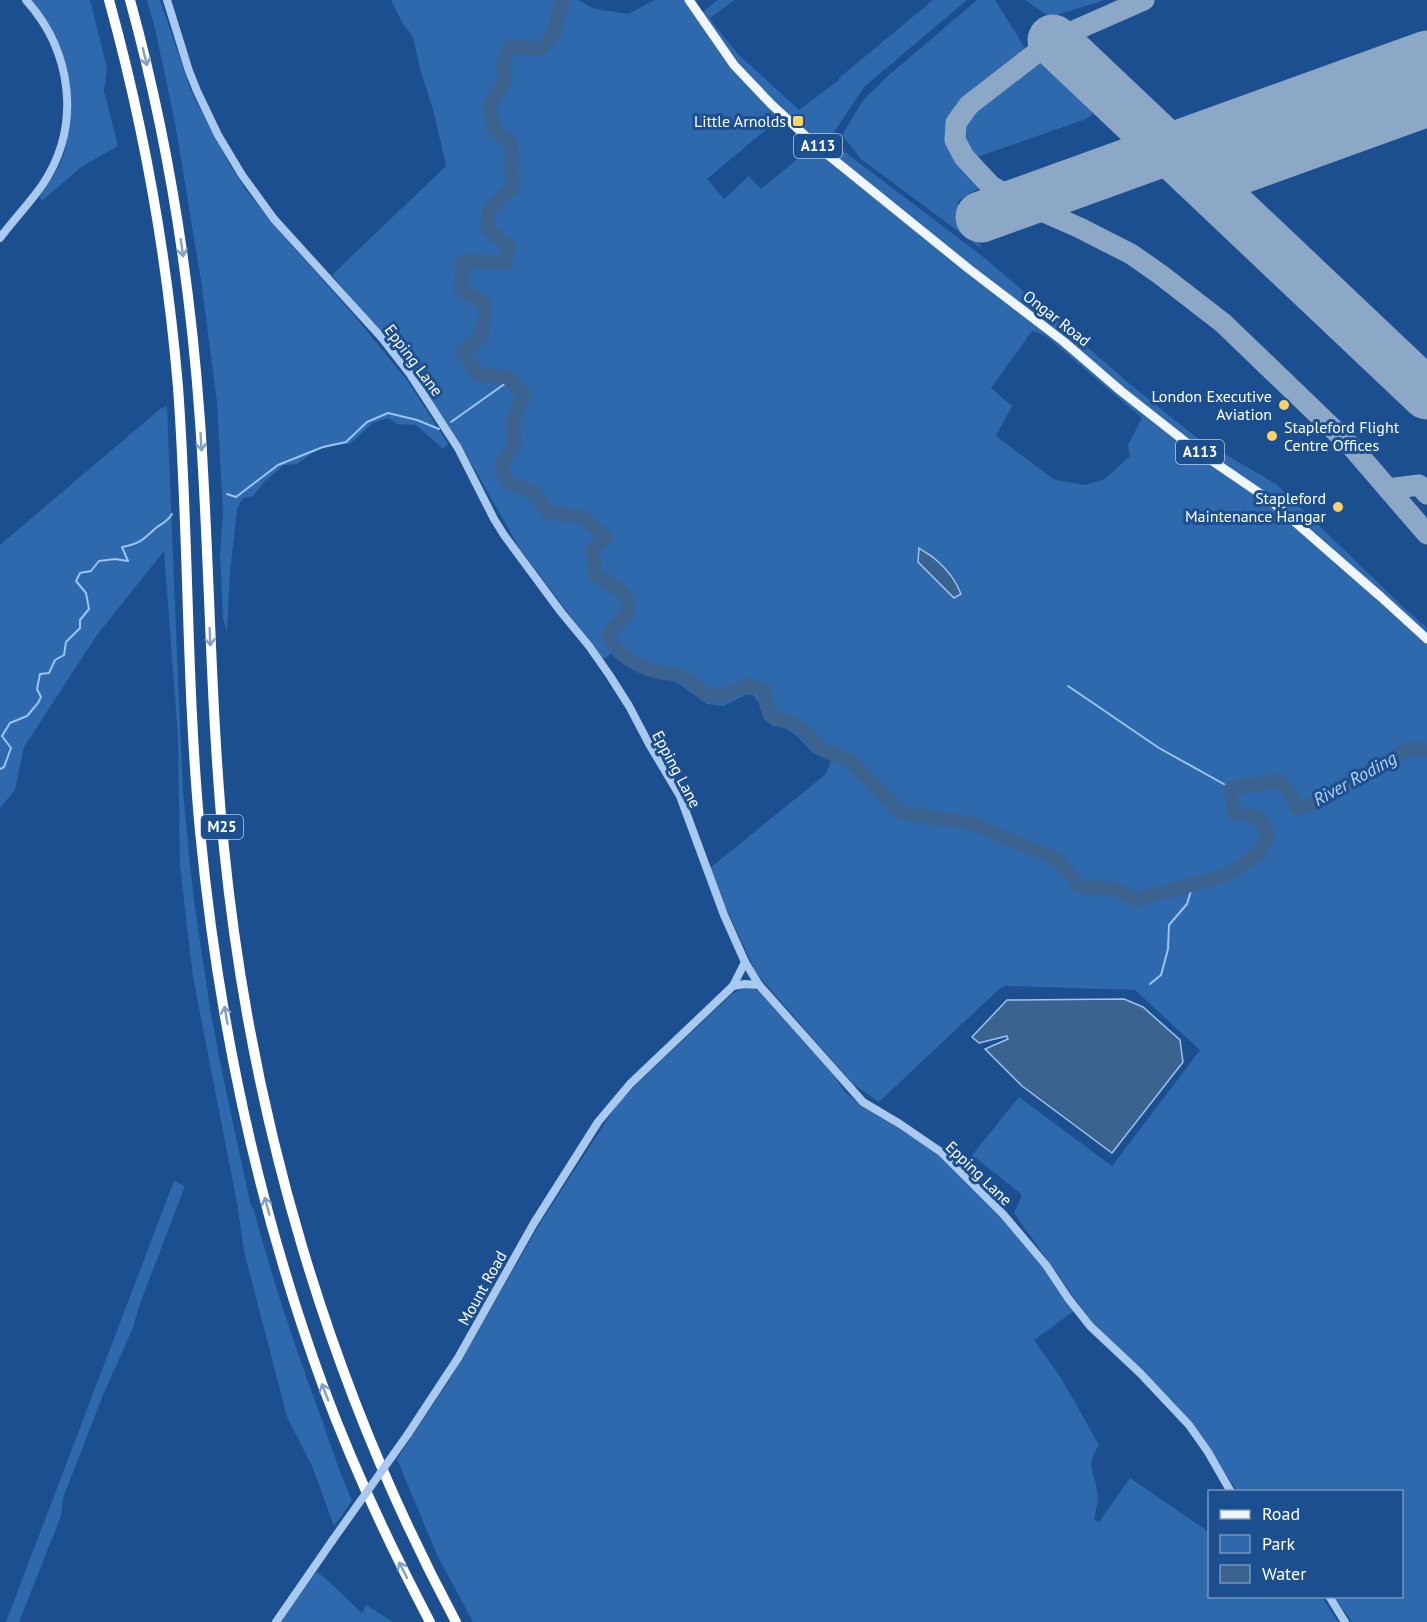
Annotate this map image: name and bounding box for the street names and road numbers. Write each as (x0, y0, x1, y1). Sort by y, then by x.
road number: A113 (794, 134, 842, 158)
street label: Ongar Road (1019, 286, 1095, 350)
street label: Epping Lane (381, 320, 447, 400)
road number: A113 (1176, 440, 1224, 464)
street label: Epping Lane (648, 727, 706, 811)
road number: M25 (201, 815, 243, 839)
street label: Epping Lane (942, 1136, 1016, 1210)
street label: Mount Road (453, 1247, 511, 1329)

